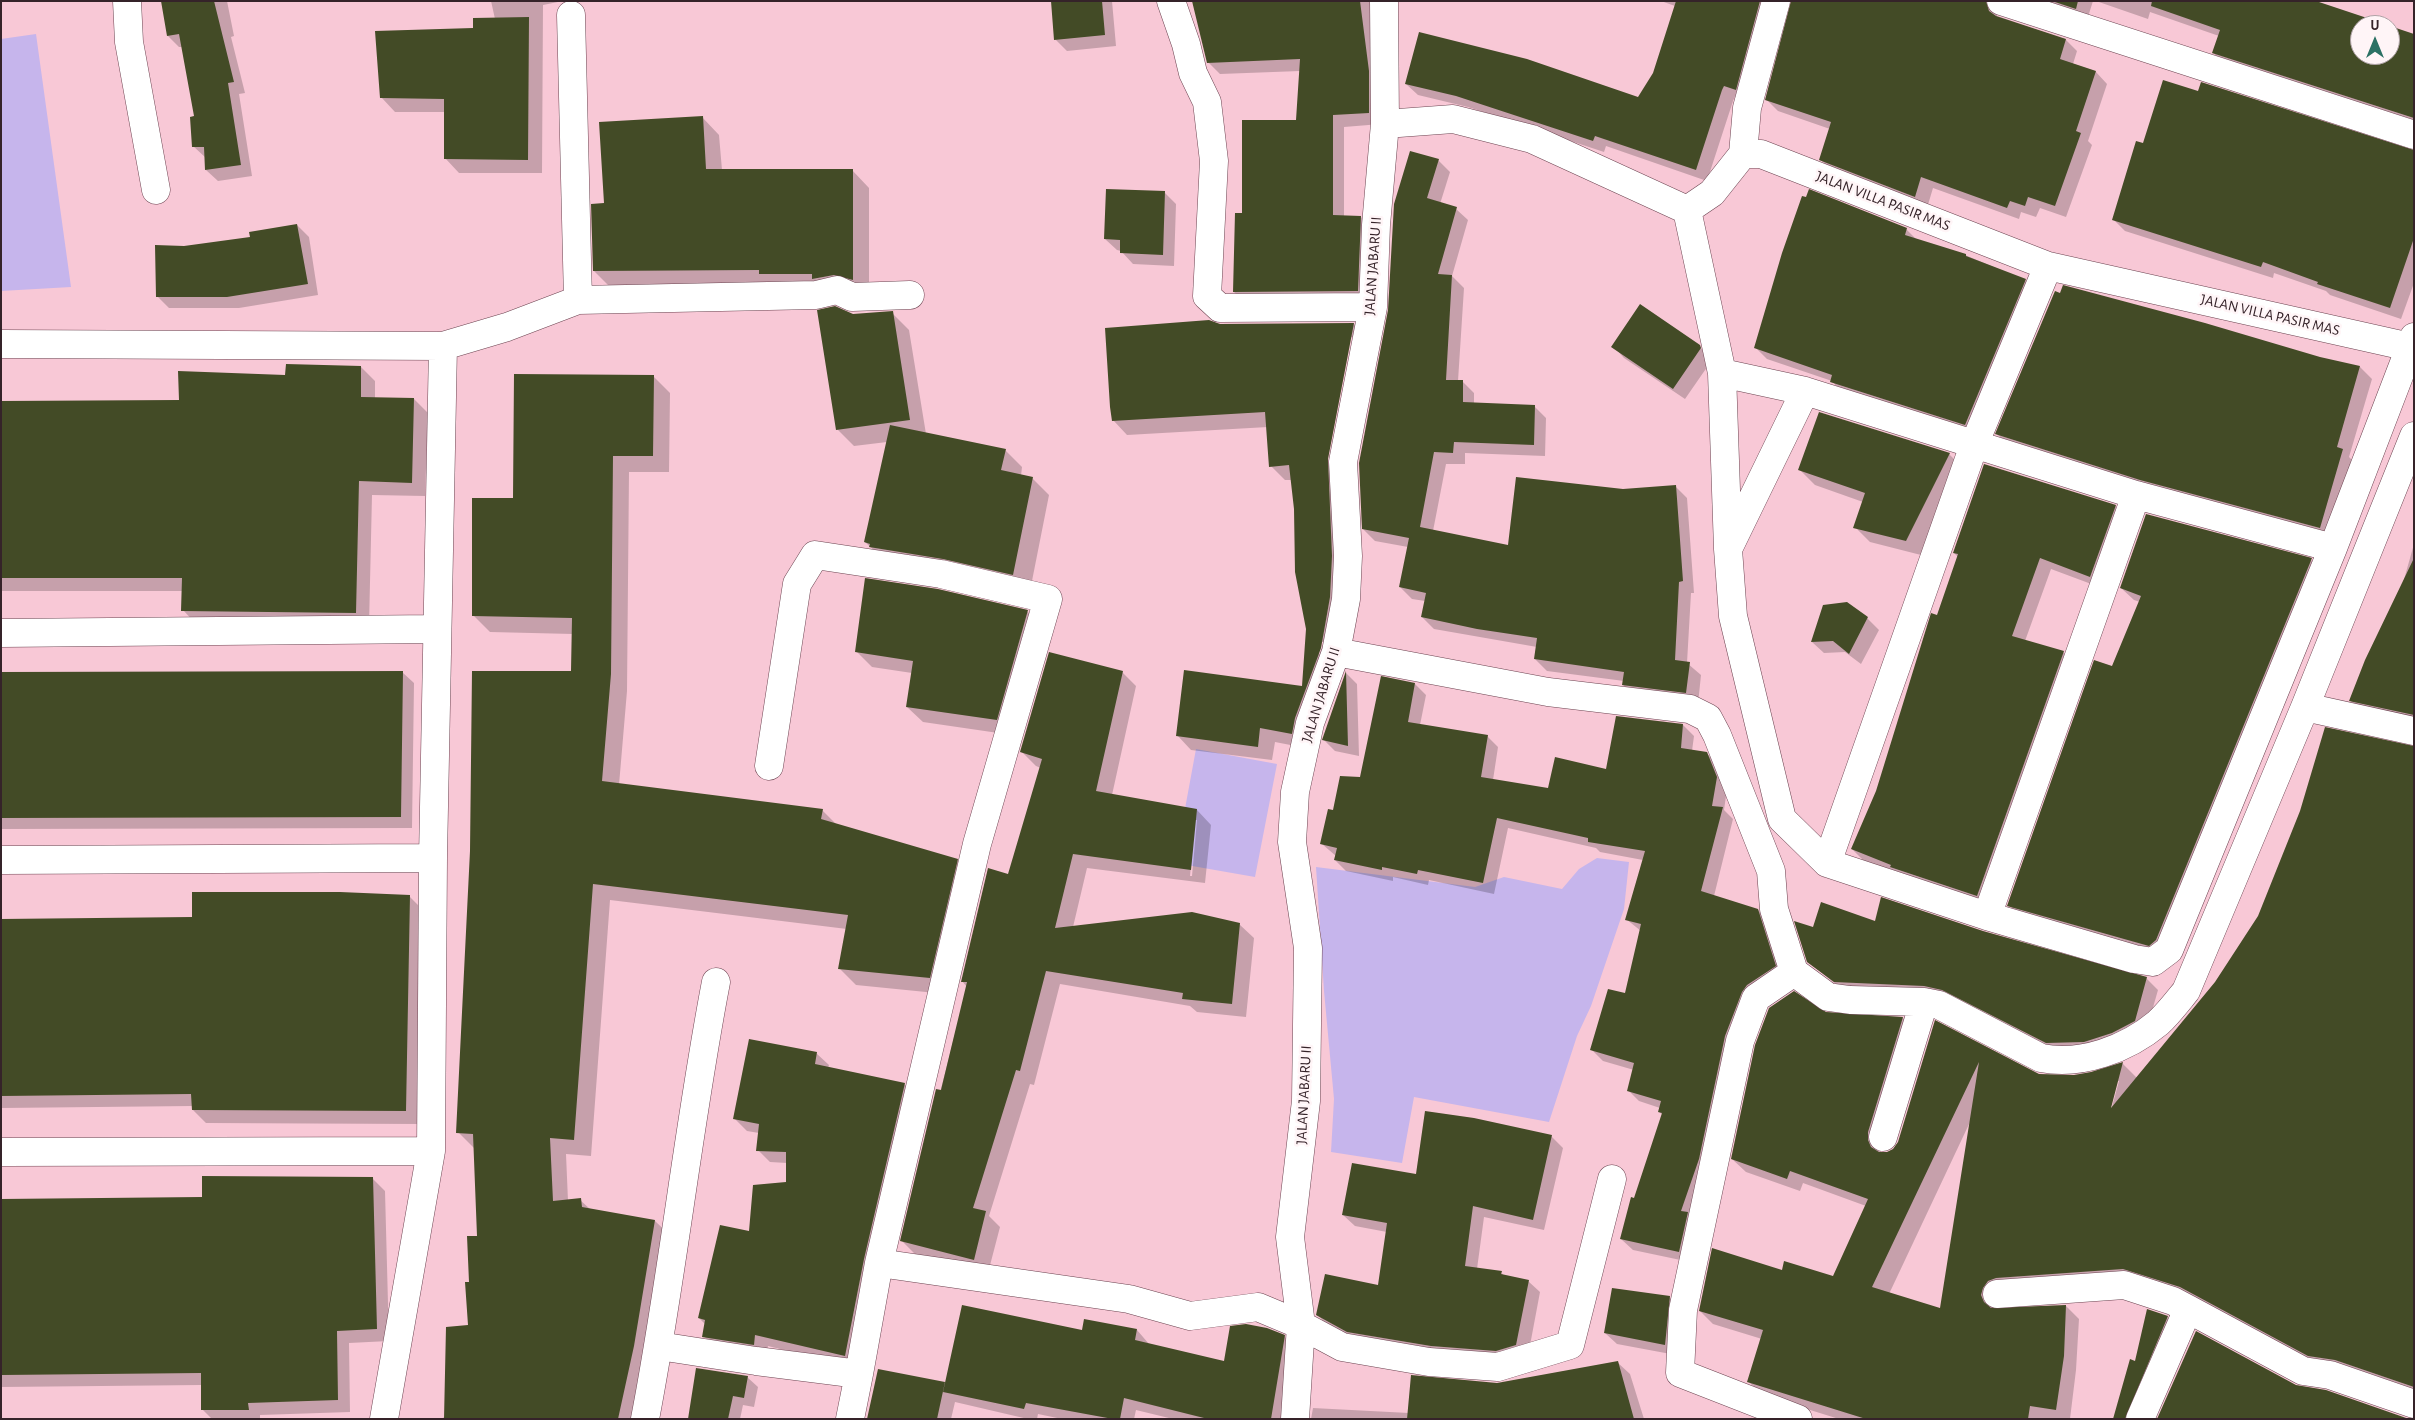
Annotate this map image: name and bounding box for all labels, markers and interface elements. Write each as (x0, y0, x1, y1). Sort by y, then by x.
north arrow (2350, 15, 2400, 65)
text: U (2371, 19, 2379, 33)
street label: JALAN VILLA PASIR MAS (1813, 167, 1953, 235)
street label: JALAN JABARU II (1361, 216, 1385, 316)
street label: JALAN VILLA PASIR MAS (2199, 290, 2341, 340)
street label: JALAN JABARU II (1298, 645, 1344, 745)
street label: JALAN JABARU II (1292, 1045, 1316, 1145)

